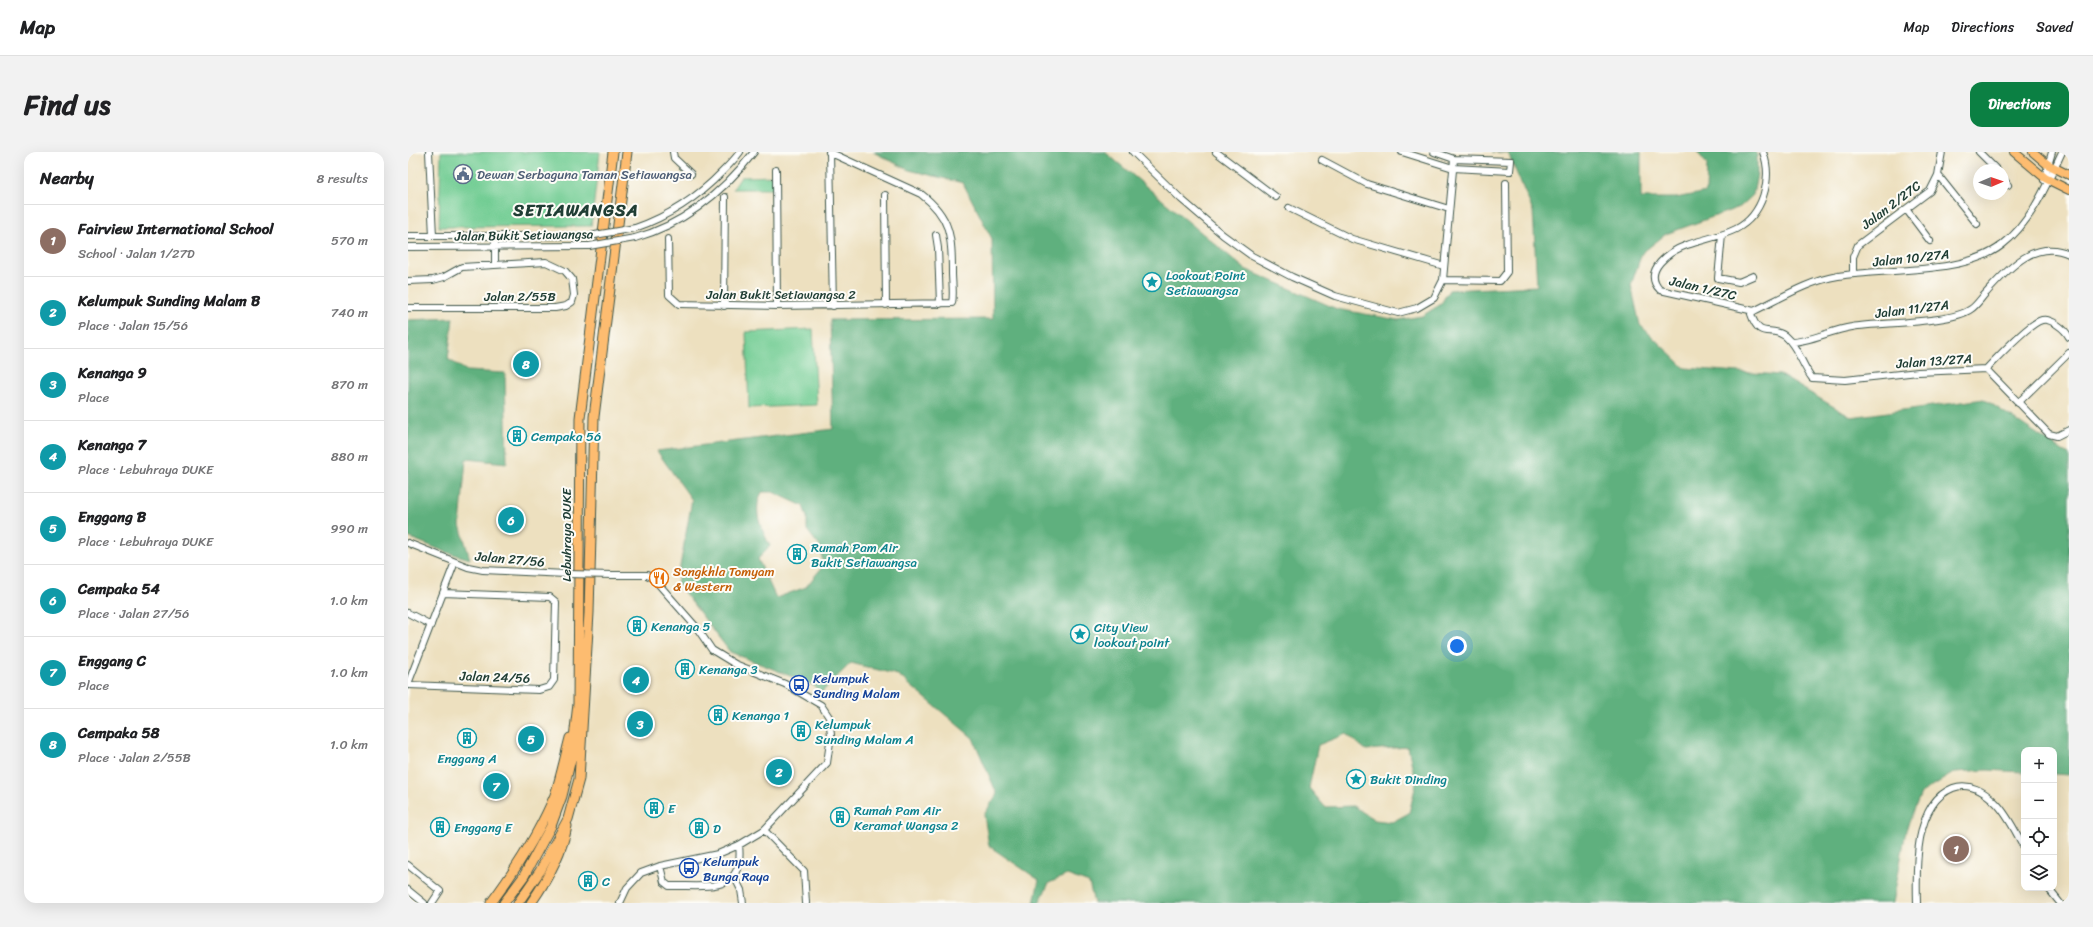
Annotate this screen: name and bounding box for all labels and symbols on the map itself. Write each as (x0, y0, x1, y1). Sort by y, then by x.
public building icon: Dewan Serbaguna Taman Setiawangsa (452, 163, 474, 185)
place label: Dewan Serbaguna Taman Setiawangsa (477, 163, 693, 186)
north arrow (1973, 164, 2009, 200)
street label: Jalan 2/27C (1855, 175, 1926, 236)
district label: SETIAWANGSA (512, 195, 639, 225)
street label: Jalan Bukit Setiawangsa (454, 222, 594, 248)
street label: Jalan 10/27A (1871, 243, 1950, 274)
place label: Lookout Point Setiawangsa (1166, 264, 1246, 302)
street label: Jalan 1/27C (1666, 269, 1739, 307)
place icon: Lookout Point Setiawangsa (1141, 271, 1163, 293)
street label: Jalan Bukit Setiawangsa 2 (705, 283, 856, 306)
street label: Jalan 2/55B (483, 285, 556, 308)
street label: Jalan 11/27A (1873, 293, 1950, 325)
street label: Jalan 13/27A (1894, 347, 1973, 375)
pin: 8 (513, 349, 539, 379)
building icon: Cempaka 56 (506, 425, 528, 447)
place label: Cempaka 56 (531, 425, 601, 448)
street label: Lebuhraya DUKE (555, 487, 578, 582)
pin: 6 (498, 505, 524, 535)
place label: Rumah Pam Air Bukit Setiawangsa (811, 536, 918, 574)
building icon: Rumah Pam Air Bukit Setiawangsa (786, 543, 808, 565)
street label: Jalan 27/56 (473, 544, 546, 574)
place label: Songkhla Tomyam & Western (673, 560, 774, 598)
restaurant icon: Songkhla Tomyam & Western (648, 567, 670, 589)
building icon: Kenanga 5 (626, 615, 648, 637)
place label: Kenanga 5 (651, 615, 711, 638)
place label: City View lookout point (1094, 616, 1170, 654)
place icon: City View lookout point (1069, 623, 1091, 645)
your location (1447, 636, 1467, 656)
building icon: Kenanga 3 (674, 658, 696, 680)
place label: Kenanga 3 (699, 658, 758, 681)
street label: Jalan 24/56 (458, 664, 531, 690)
pin: 4 (623, 665, 649, 695)
place label: Kelumpuk Sunding Malam (813, 667, 900, 705)
bus stop icon: Kelumpuk Sunding Malam (788, 674, 810, 696)
building icon: Kenanga 1 (707, 704, 729, 726)
place label: Kenanga 1 (732, 704, 790, 727)
pin: 3 (627, 709, 653, 739)
place label: Kelumpuk Sunding Malam A (815, 713, 914, 751)
building icon: Kelumpuk Sunding Malam A (790, 720, 812, 742)
pin: 5 (518, 724, 544, 754)
building icon: Enggang A (456, 727, 478, 749)
place label: Enggang A (437, 747, 497, 770)
pin: 2 (766, 757, 792, 787)
place icon: Bukit Dinding (1345, 768, 1367, 790)
place label: Bukit Dinding (1370, 768, 1448, 791)
pin: 7 (483, 771, 509, 801)
building icon: E (643, 797, 665, 819)
place label: E (668, 797, 676, 820)
place label: Rumah Pam Air Keramat Wangsa 2 (854, 799, 959, 837)
building icon: Rumah Pam Air Keramat Wangsa 2 (829, 806, 851, 828)
building icon: Enggang E (429, 816, 451, 838)
place label: Enggang E (454, 816, 513, 839)
building icon: D (688, 817, 710, 839)
place label: D (713, 817, 721, 840)
pin: 1 (1943, 834, 1969, 864)
place label: Kelumpuk Bunga Raya (703, 850, 770, 888)
bus stop icon: Kelumpuk Bunga Raya (678, 857, 700, 879)
building icon: C (577, 870, 599, 892)
place label: C (602, 870, 610, 893)

